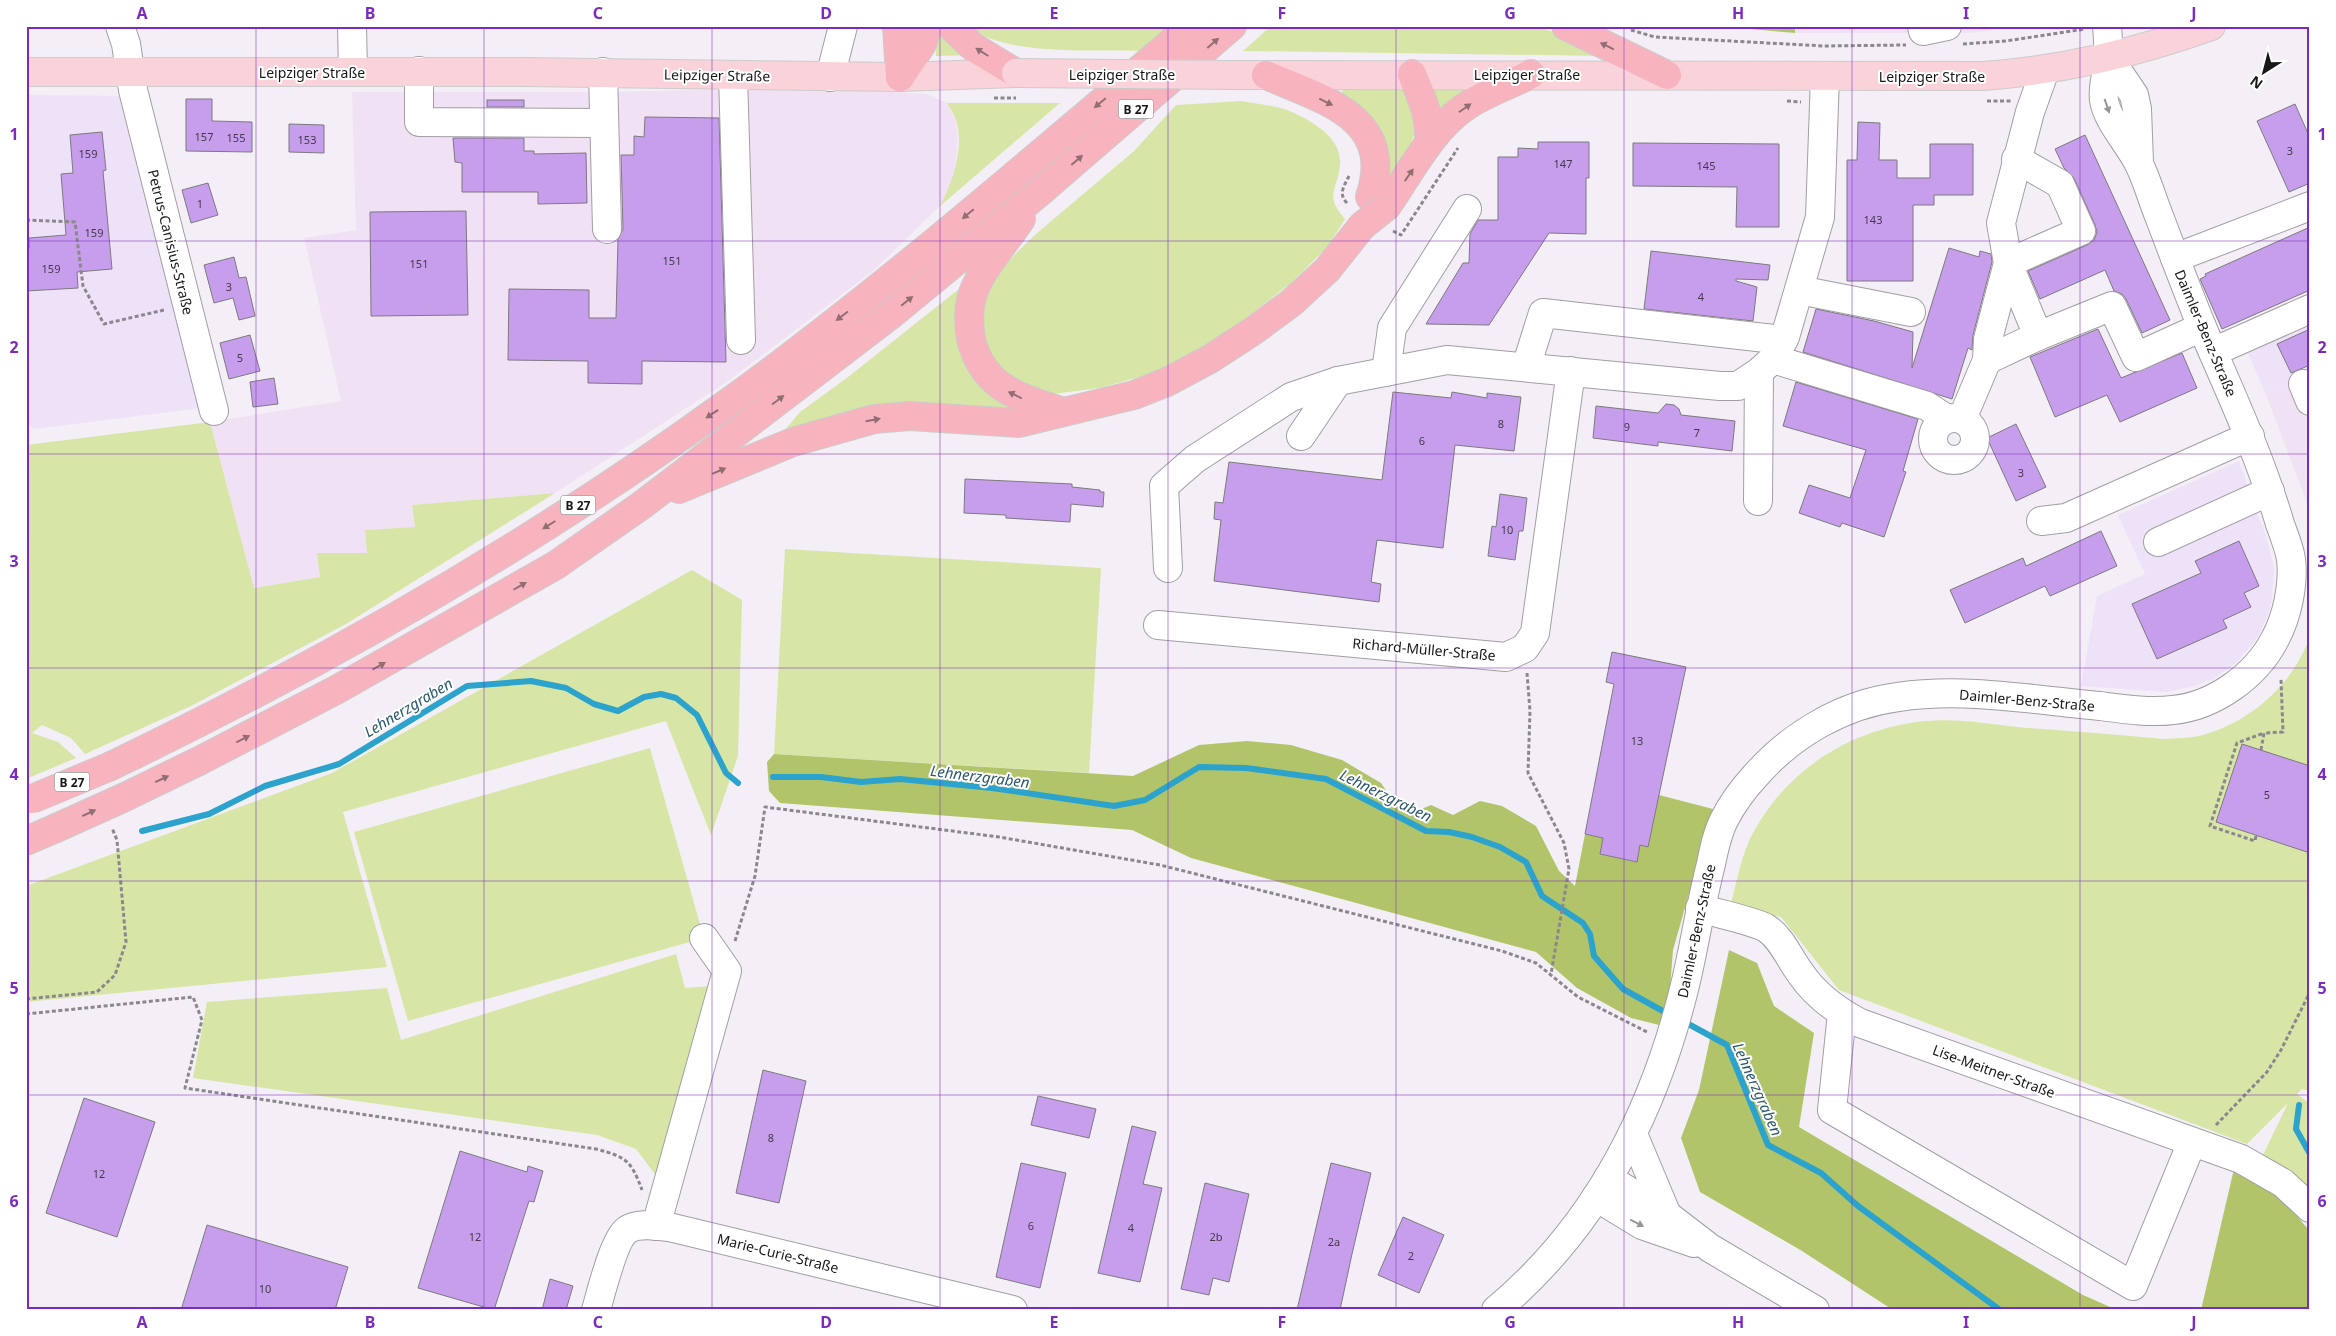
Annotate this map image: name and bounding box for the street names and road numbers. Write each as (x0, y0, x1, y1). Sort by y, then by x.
street label: Leipziger Straße (259, 63, 365, 82)
street label: Leipziger Straße (664, 65, 770, 85)
street label: Leipziger Straße (1069, 65, 1175, 84)
street label: Leipziger Straße (1474, 65, 1580, 84)
street label: Leipziger Straße (1879, 67, 1985, 86)
road number: B 27 (1118, 100, 1154, 118)
street label: Petrus-Canisius-Straße (144, 167, 198, 317)
street label: Daimler-Benz-Straße (2171, 267, 2241, 399)
road number: B 27 (560, 496, 596, 514)
street label: Richard-Müller-Straße (1352, 633, 1497, 665)
street label: Daimler-Benz-Straße (1958, 685, 2096, 715)
road number: B 27 (54, 772, 90, 792)
street label: Daimler-Benz-Straße (1673, 862, 1719, 1000)
street label: Lise-Meitner-Straße (1930, 1040, 2058, 1102)
street label: Marie-Curie-Straße (715, 1229, 841, 1277)

